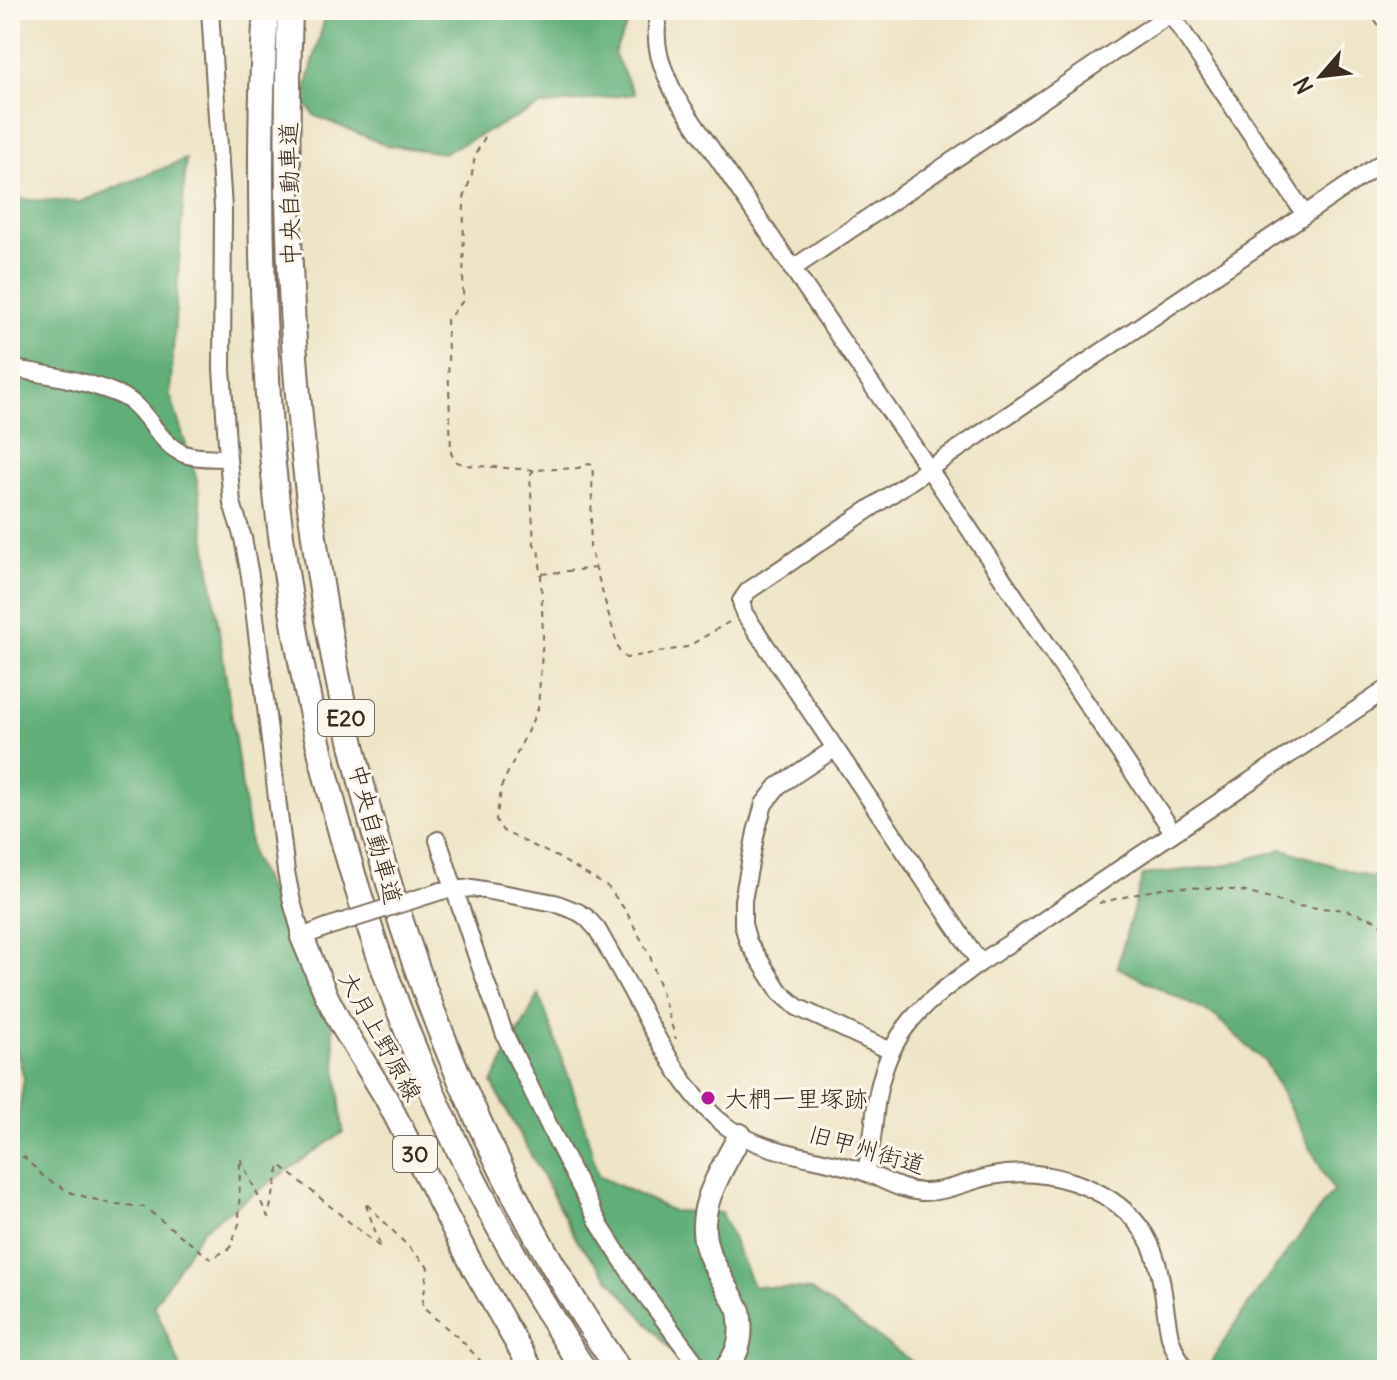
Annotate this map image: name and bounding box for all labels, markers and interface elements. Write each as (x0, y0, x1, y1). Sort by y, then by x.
north arrow (1281, 36, 1361, 116)
text: N (1287, 72, 1319, 99)
street label: 中央自動車道 (273, 122, 305, 266)
road number: E20 (318, 700, 374, 736)
street label: 中央自動車道 (343, 761, 409, 907)
street label: 大月上野原線 (333, 966, 429, 1106)
place label: 大椚一里塚跡 (724, 1083, 868, 1113)
marker: 大椚一里塚跡 (699, 1089, 717, 1107)
street label: 旧甲州街道 (805, 1118, 929, 1180)
road number: 30 (393, 1136, 437, 1172)

